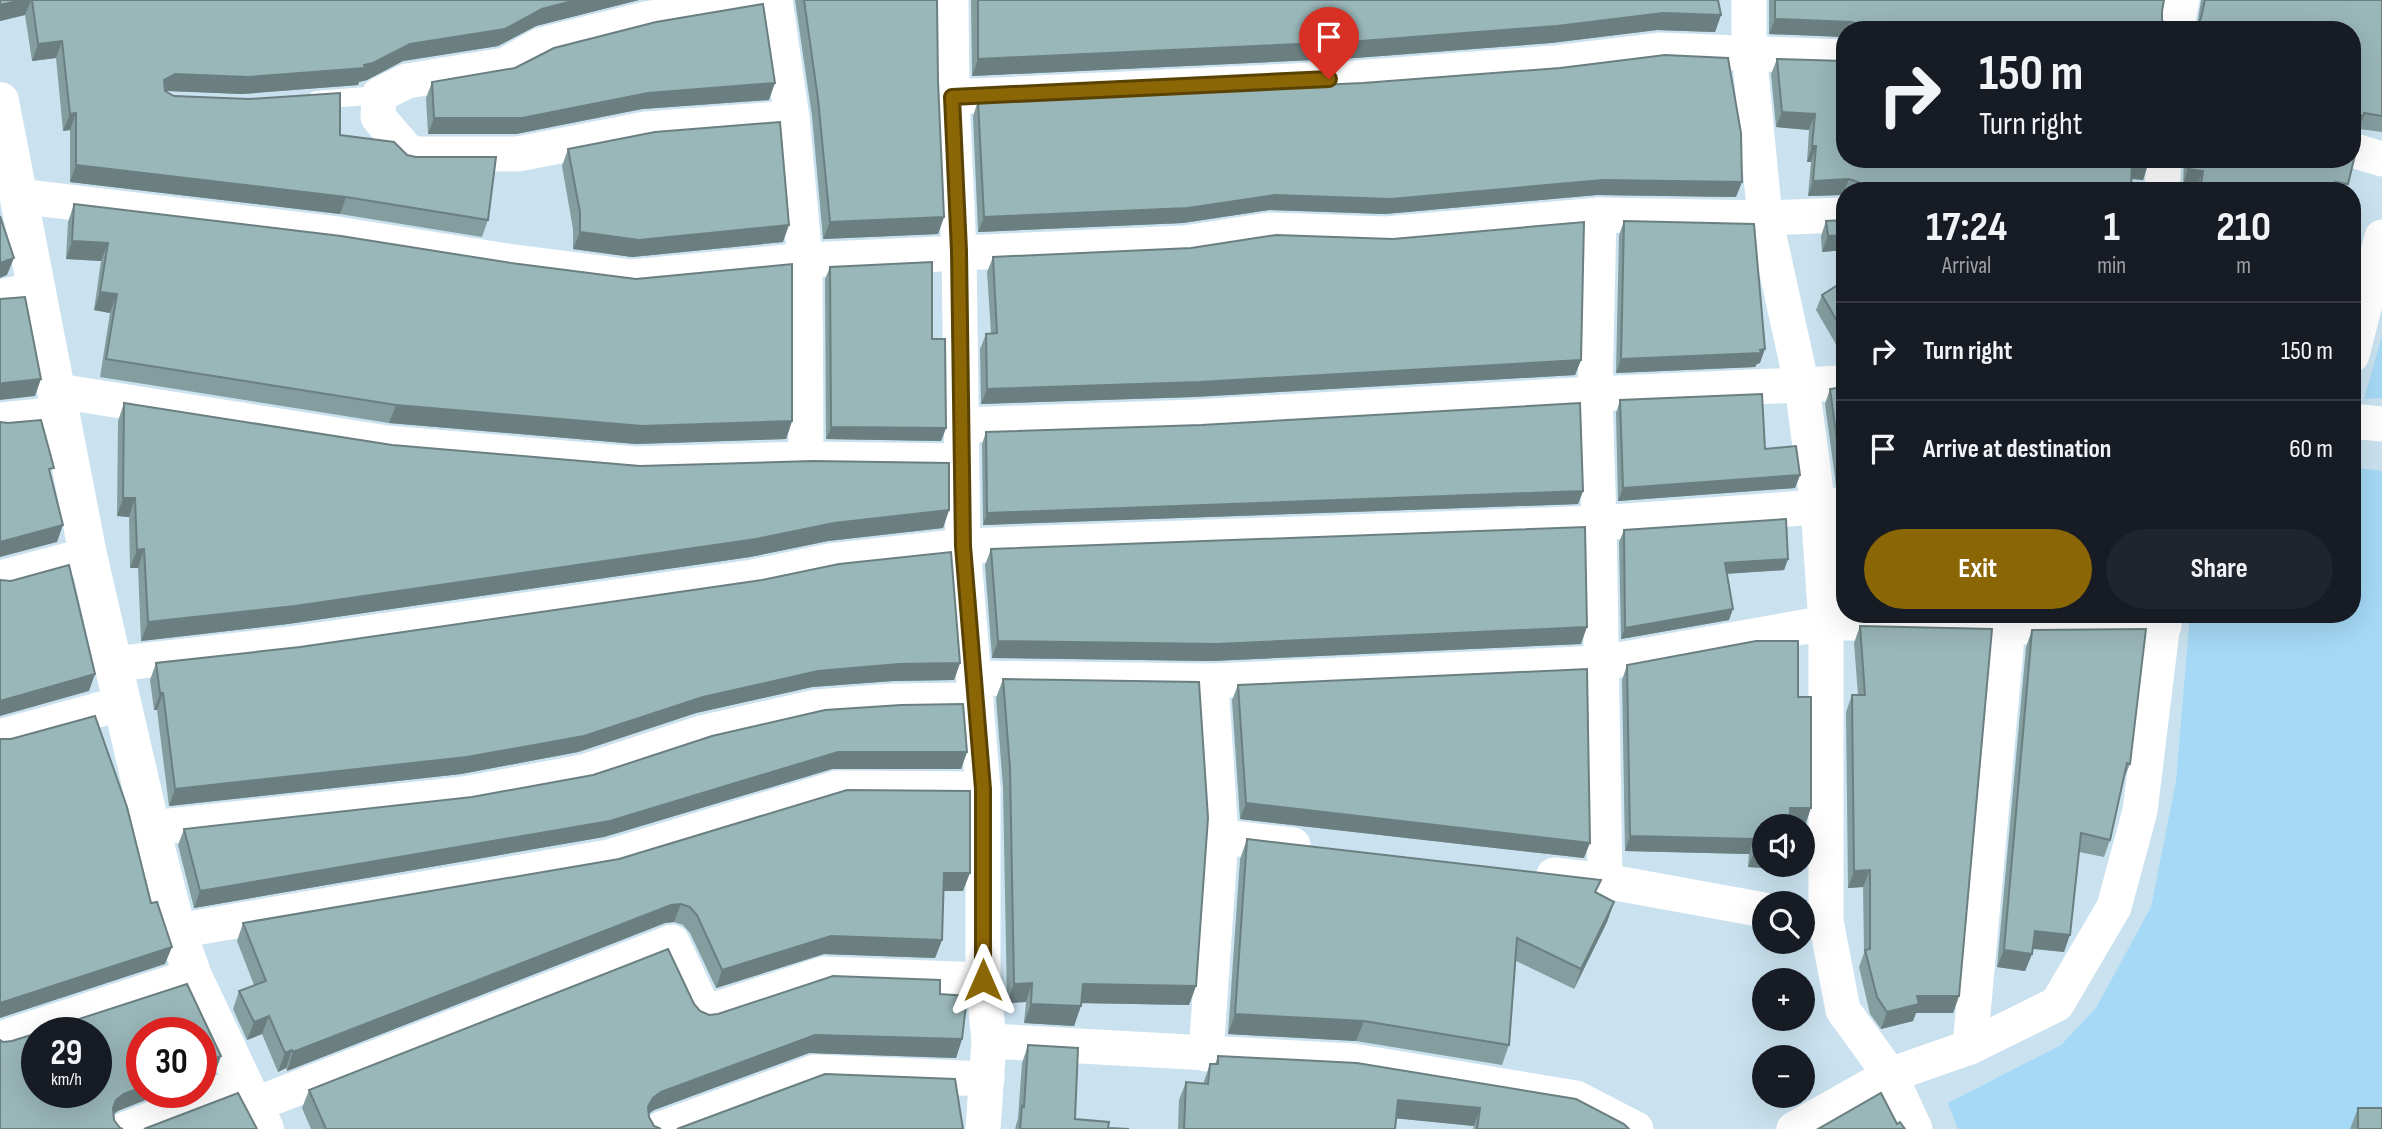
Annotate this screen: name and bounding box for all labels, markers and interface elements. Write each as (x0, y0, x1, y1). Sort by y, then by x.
pin (1299, 7, 1359, 79)
icon: arrive (1310, 18, 1348, 56)
text: 150 m (1979, 45, 2083, 104)
icon: right (1864, 49, 1955, 140)
text: Turn right (1979, 105, 2083, 144)
text: 17:24 (1926, 202, 2007, 253)
text: 1 (2104, 202, 2120, 253)
text: 210 (2216, 202, 2271, 253)
text: Arrival (1942, 252, 1991, 280)
text: min (2097, 252, 2126, 280)
text: m (2236, 252, 2251, 280)
icon: right (1864, 332, 1902, 370)
text: Turn right (1923, 336, 2012, 367)
text: 150 m (2281, 336, 2333, 367)
icon: arrive (1864, 430, 1902, 468)
text: Arrive at destination (1923, 434, 2111, 465)
text: 60 m (2289, 434, 2333, 465)
button: Exit (1864, 529, 2092, 609)
button: Share (2106, 529, 2333, 609)
map controls (1752, 814, 1815, 1108)
button: sound (1752, 814, 1815, 877)
button: search (1752, 891, 1815, 954)
position arrow (946, 943, 1020, 1017)
button: + (1752, 968, 1815, 1031)
speed limit sign: 30 (126, 1017, 217, 1108)
text: 29 (51, 1032, 82, 1075)
button: − (1752, 1045, 1815, 1108)
text: km/h (51, 1069, 82, 1090)

